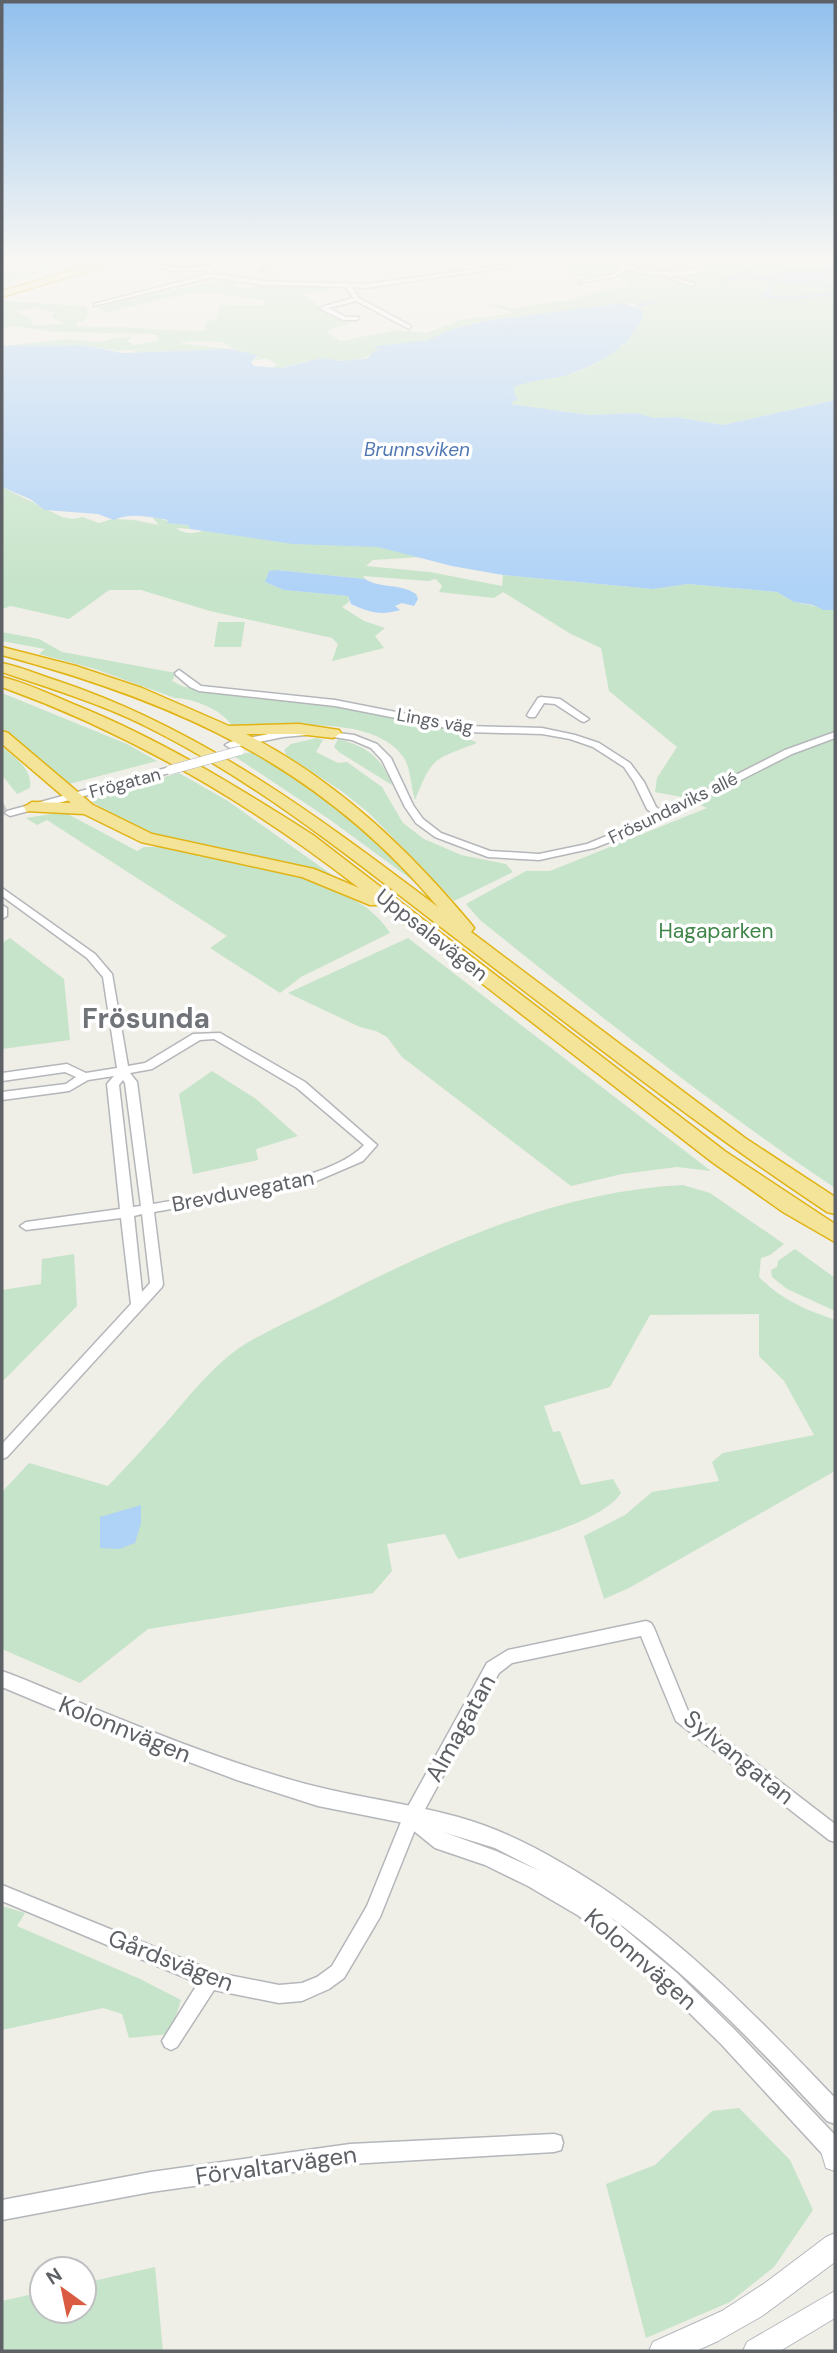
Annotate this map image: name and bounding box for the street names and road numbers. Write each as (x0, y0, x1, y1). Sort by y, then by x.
street label: Lings väg (395, 703, 475, 739)
street label: Frögatan (87, 762, 163, 804)
street label: Frösundaviks allé (604, 766, 742, 850)
street label: Uppsalavägen (370, 882, 494, 988)
street label: Brevduvegatan (170, 1163, 316, 1219)
street label: Almagatan (418, 1669, 502, 1787)
street label: Kolonnvägen (54, 1688, 196, 1770)
street label: Sylvangatan (677, 1703, 801, 1811)
street label: Kolonnvägen (578, 1901, 704, 2017)
street label: Gårdsvägen (104, 1922, 238, 1998)
street label: Förvaltarvägen (193, 2138, 359, 2192)

